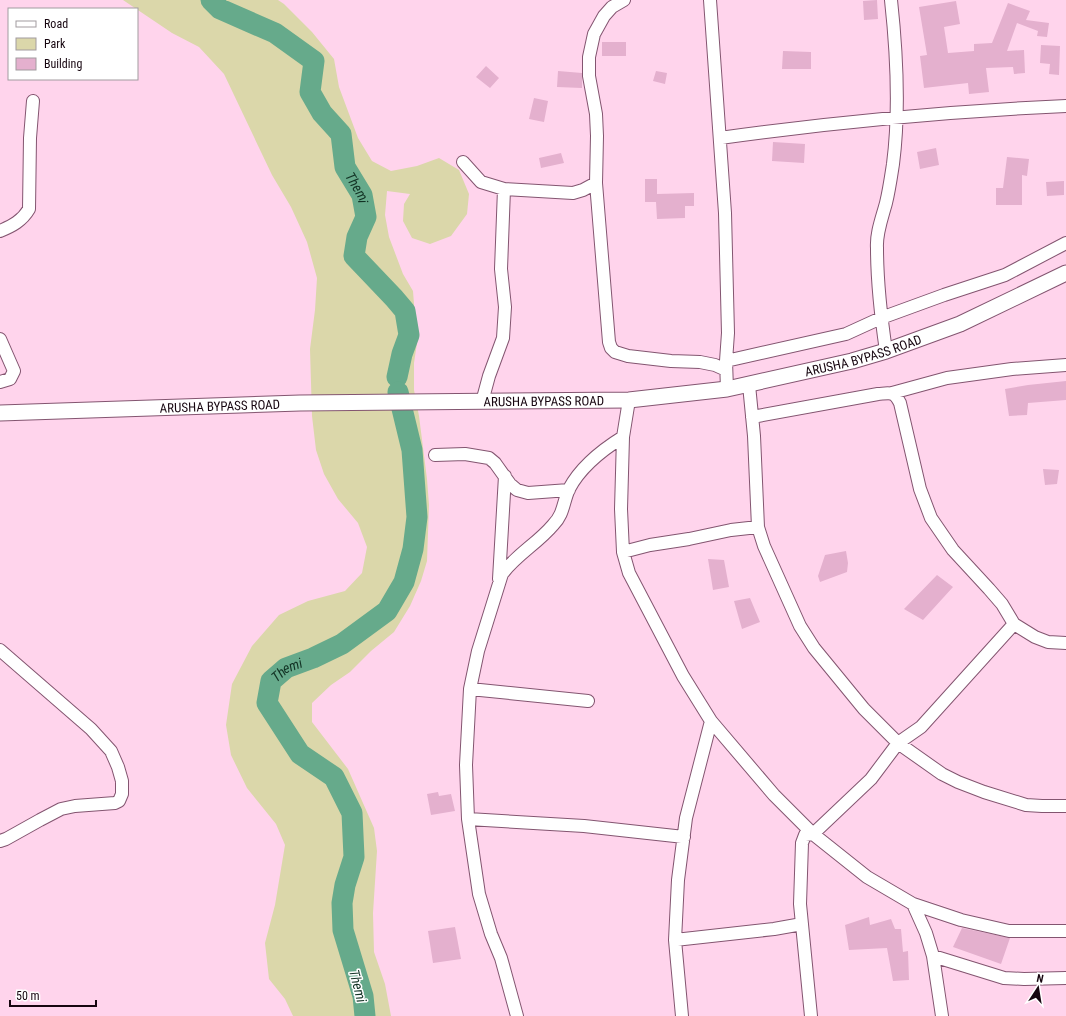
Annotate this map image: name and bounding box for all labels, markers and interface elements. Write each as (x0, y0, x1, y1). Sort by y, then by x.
legend (8, 8, 138, 80)
text: Road (44, 17, 68, 31)
text: Park (44, 37, 66, 51)
text: Building (44, 57, 82, 71)
water label: Themi (342, 169, 371, 205)
street label: ARUSHA BYPASS ROAD (803, 332, 923, 379)
street label: ARUSHA BYPASS ROAD (483, 393, 604, 409)
street label: ARUSHA BYPASS ROAD (159, 397, 280, 416)
water label: Themi (268, 654, 305, 685)
water label: Themi (346, 968, 370, 1005)
north arrow (1018, 968, 1058, 1008)
text: N (1035, 972, 1045, 986)
scale bar (10, 982, 96, 1008)
text: 50 m (16, 989, 40, 1003)

